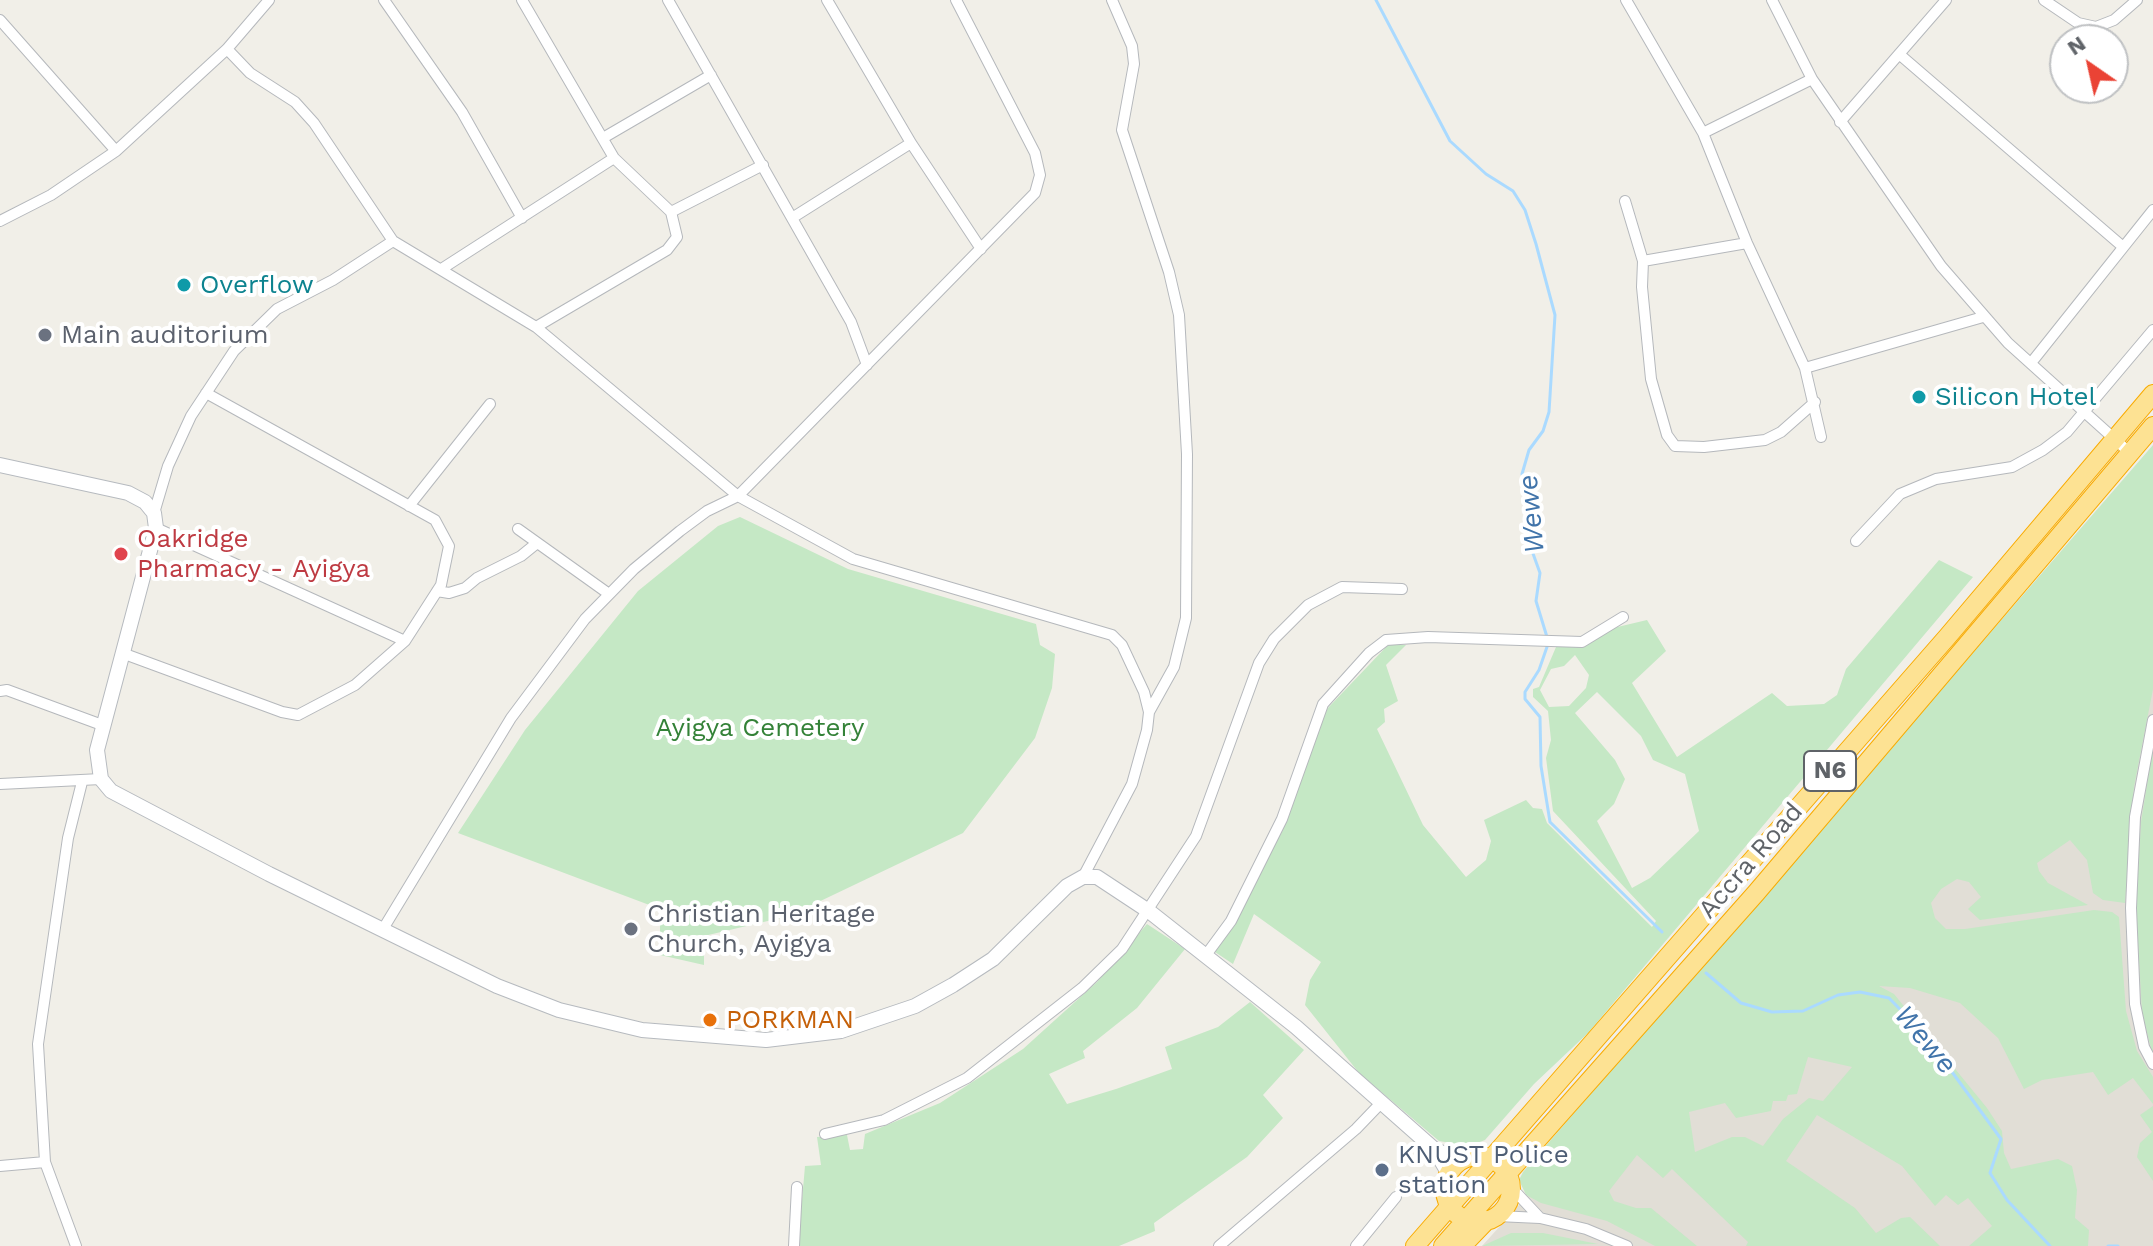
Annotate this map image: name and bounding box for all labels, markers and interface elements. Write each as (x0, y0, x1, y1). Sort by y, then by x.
north arrow (2049, 24, 2129, 104)
text: N (2063, 30, 2090, 60)
place label: Overflow (200, 269, 314, 301)
marker: Overflow (175, 276, 193, 294)
place label: Main auditorium (61, 319, 268, 351)
marker: Main auditorium (36, 326, 54, 344)
place label: Silicon Hotel (1935, 381, 2097, 413)
marker: Silicon Hotel (1910, 388, 1928, 406)
water label: Wewe (1512, 473, 1552, 555)
place label: Oakridge Pharmacy - Ayigya (137, 523, 370, 584)
marker: Oakridge Pharmacy - Ayigya (112, 545, 130, 563)
park label: Ayigya Cemetery (656, 712, 864, 744)
road number: N6 (1804, 751, 1856, 791)
street label: Accra Road (1692, 797, 1810, 925)
place label: Christian Heritage Church, Ayigya (647, 898, 875, 960)
marker: Christian Heritage Church, Ayigya (622, 920, 640, 938)
water label: Wewe (1887, 999, 1963, 1081)
place label: PORKMAN (726, 1004, 854, 1036)
marker: PORKMAN (701, 1011, 719, 1029)
place label: KNUST Police station (1398, 1139, 1569, 1200)
marker: KNUST Police station (1373, 1161, 1391, 1179)

